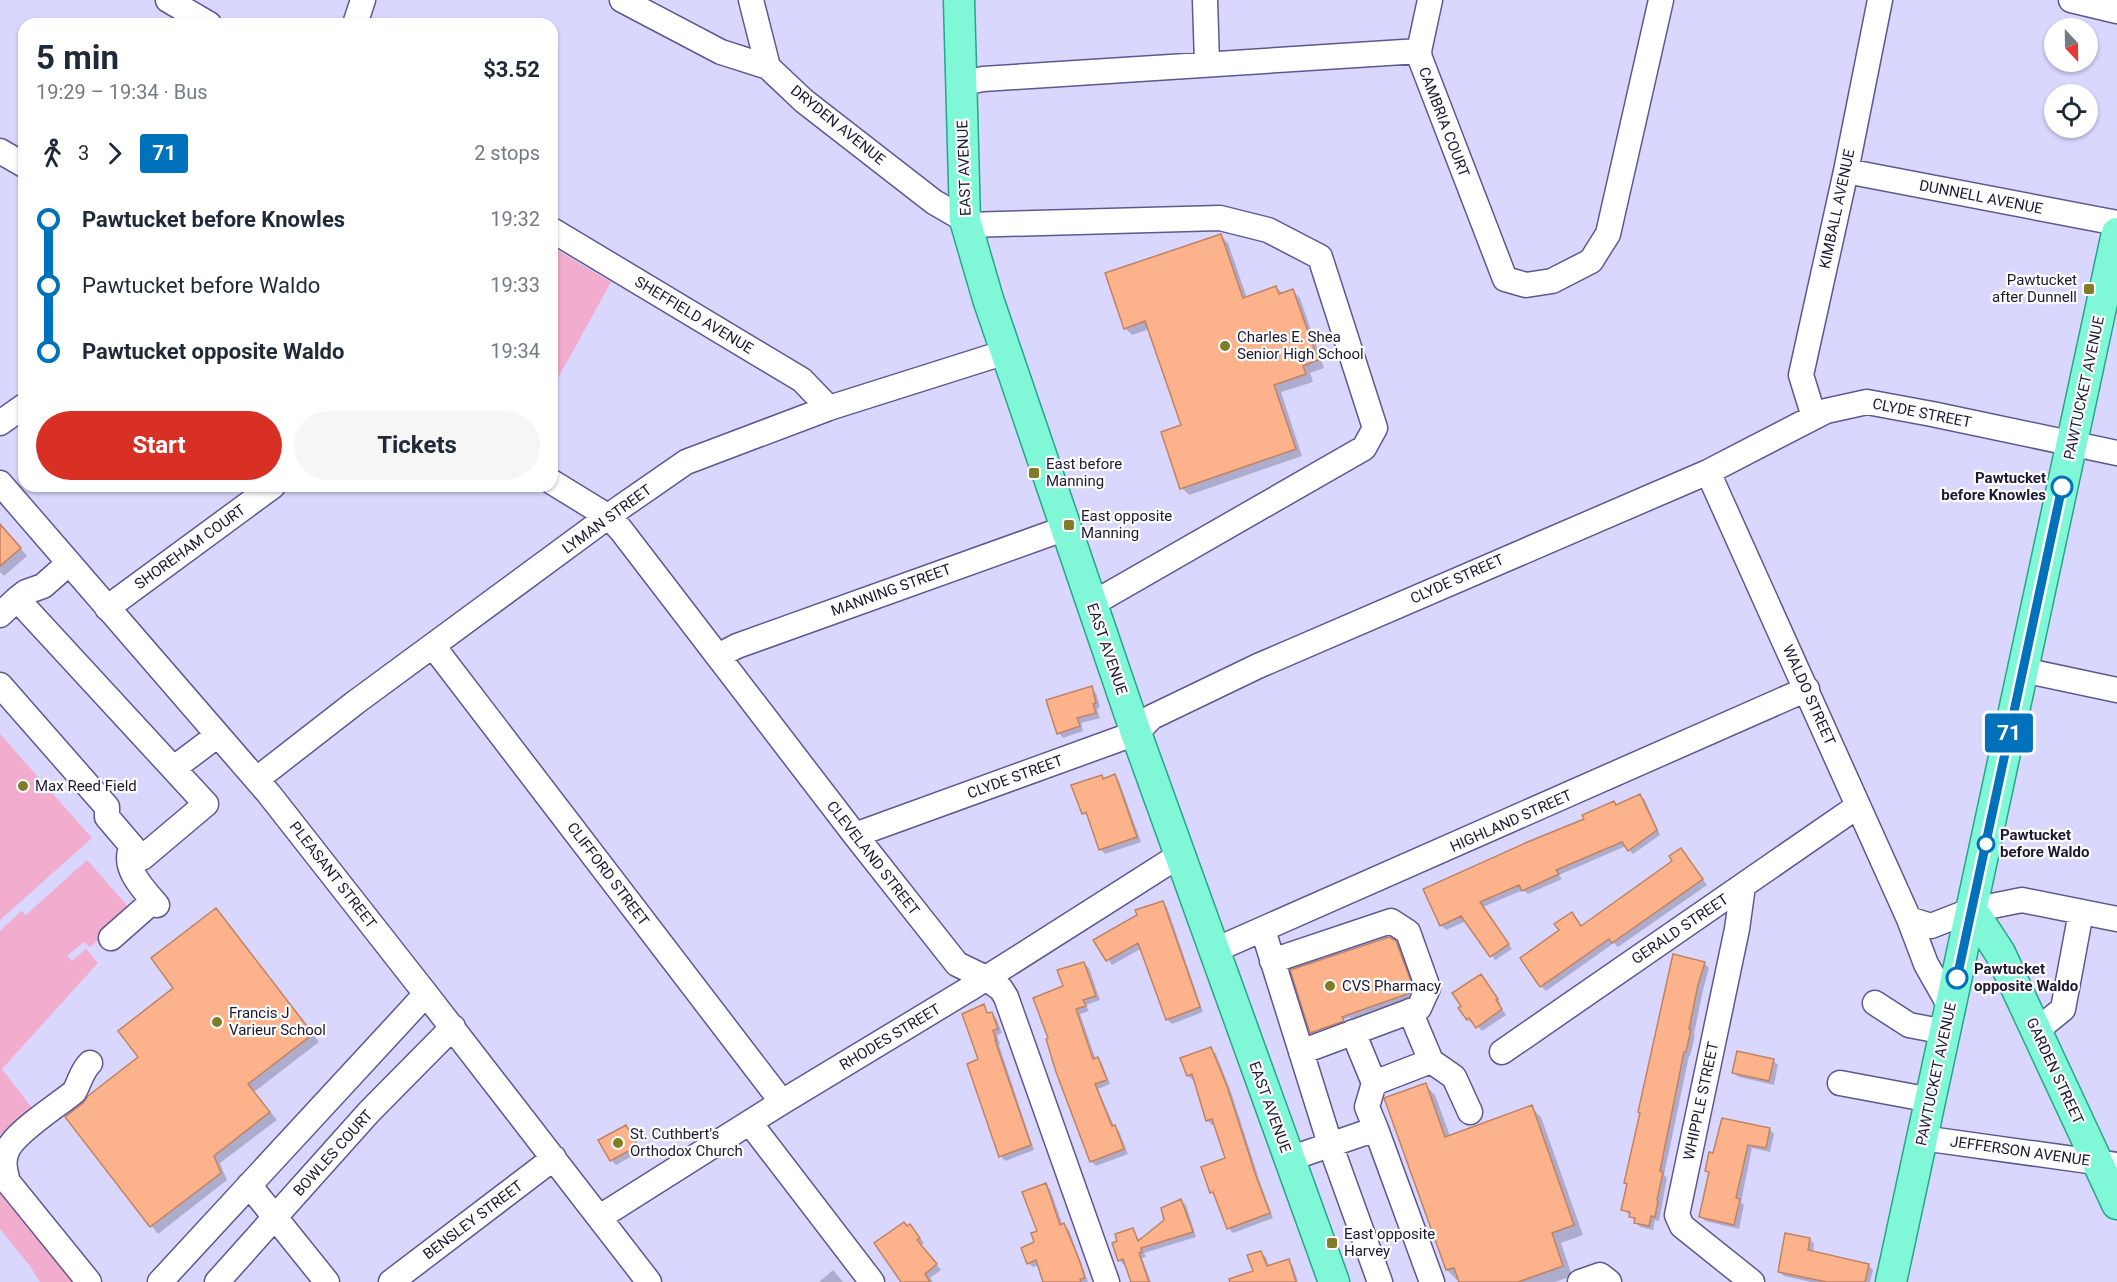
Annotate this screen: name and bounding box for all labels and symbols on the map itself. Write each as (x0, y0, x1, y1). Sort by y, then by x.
north arrow (2044, 18, 2098, 72)
street label: CAMBRIA COURT (1415, 64, 1473, 180)
street label: DRYDEN AVENUE (787, 81, 889, 169)
street label: EAST AVENUE (953, 119, 975, 216)
street label: KIMBALL AVENUE (1816, 147, 1859, 270)
street label: DUNNELL AVENUE (1918, 176, 2045, 218)
place label: Pawtucket after Dunnell (1992, 271, 2077, 306)
street label: SHEFFIELD AVENUE (631, 272, 757, 358)
marker: Pawtucket after Dunnell (2082, 282, 2096, 296)
street label: PAWTUCKET AVENUE (2060, 314, 2108, 461)
place label: Charles E. Shea Senior High School (1237, 328, 1364, 363)
marker: Charles E. Shea Senior High School (1218, 339, 1232, 353)
street label: CLYDE STREET (1871, 395, 1973, 431)
place label: East before Manning (1046, 455, 1122, 490)
marker: East before Manning (1027, 466, 1041, 480)
place label: Pawtucket before Knowles (1941, 469, 2046, 504)
marker: Pawtucket before Knowles (2051, 476, 2073, 498)
street label: LYMAN STREET (559, 481, 655, 557)
street label: SHOREHAM COURT (131, 501, 249, 593)
place label: East opposite Manning (1081, 507, 1172, 542)
marker: East opposite Manning (1062, 518, 1076, 532)
street label: CLYDE STREET (1407, 550, 1507, 608)
street label: MANNING STREET (829, 560, 953, 620)
street label: EAST AVENUE (1083, 601, 1131, 698)
street label: WALDO STREET (1779, 642, 1839, 748)
line badge: 71 (1982, 714, 2036, 752)
street label: CLYDE STREET (965, 751, 1065, 803)
place label: Max Reed Field (35, 777, 137, 795)
marker: Max Reed Field (16, 779, 30, 793)
street label: HIGHLAND STREET (1447, 786, 1575, 856)
street label: CLEVELAND STREET (823, 797, 923, 919)
street label: PLEASANT STREET (286, 818, 380, 932)
street label: CLIFFORD STREET (563, 819, 653, 929)
place label: Pawtucket before Waldo (2000, 826, 2089, 861)
marker: Pawtucket before Waldo (1977, 835, 1995, 853)
street label: GERALD STREET (1628, 890, 1732, 968)
place label: Pawtucket opposite Waldo (1974, 960, 2078, 995)
marker: Pawtucket opposite Waldo (1946, 967, 1968, 989)
place label: CVS Pharmacy (1342, 977, 1441, 995)
marker: CVS Pharmacy (1323, 979, 1337, 993)
street label: RHODES STREET (836, 1000, 944, 1074)
street label: PAWTUCKET AVENUE (1912, 1000, 1960, 1147)
place label: Francis J Varieur School (229, 1004, 326, 1039)
marker: Francis J Varieur School (210, 1015, 224, 1029)
street label: GARDEN STREET (2022, 1015, 2088, 1127)
street label: WHIPPLE STREET (1680, 1040, 1722, 1162)
street label: EAST AVENUE (1245, 1059, 1295, 1156)
street label: BOWLES COURT (290, 1106, 376, 1200)
place label: St. Cuthbert's Orthodox Church (630, 1125, 743, 1160)
street label: JEFFERSON AVENUE (1949, 1132, 2092, 1170)
marker: St. Cuthbert's Orthodox Church (611, 1136, 625, 1150)
street label: BENSLEY STREET (420, 1177, 526, 1263)
place label: East opposite Harvey (1344, 1225, 1435, 1260)
marker: East opposite Harvey (1325, 1236, 1339, 1250)

